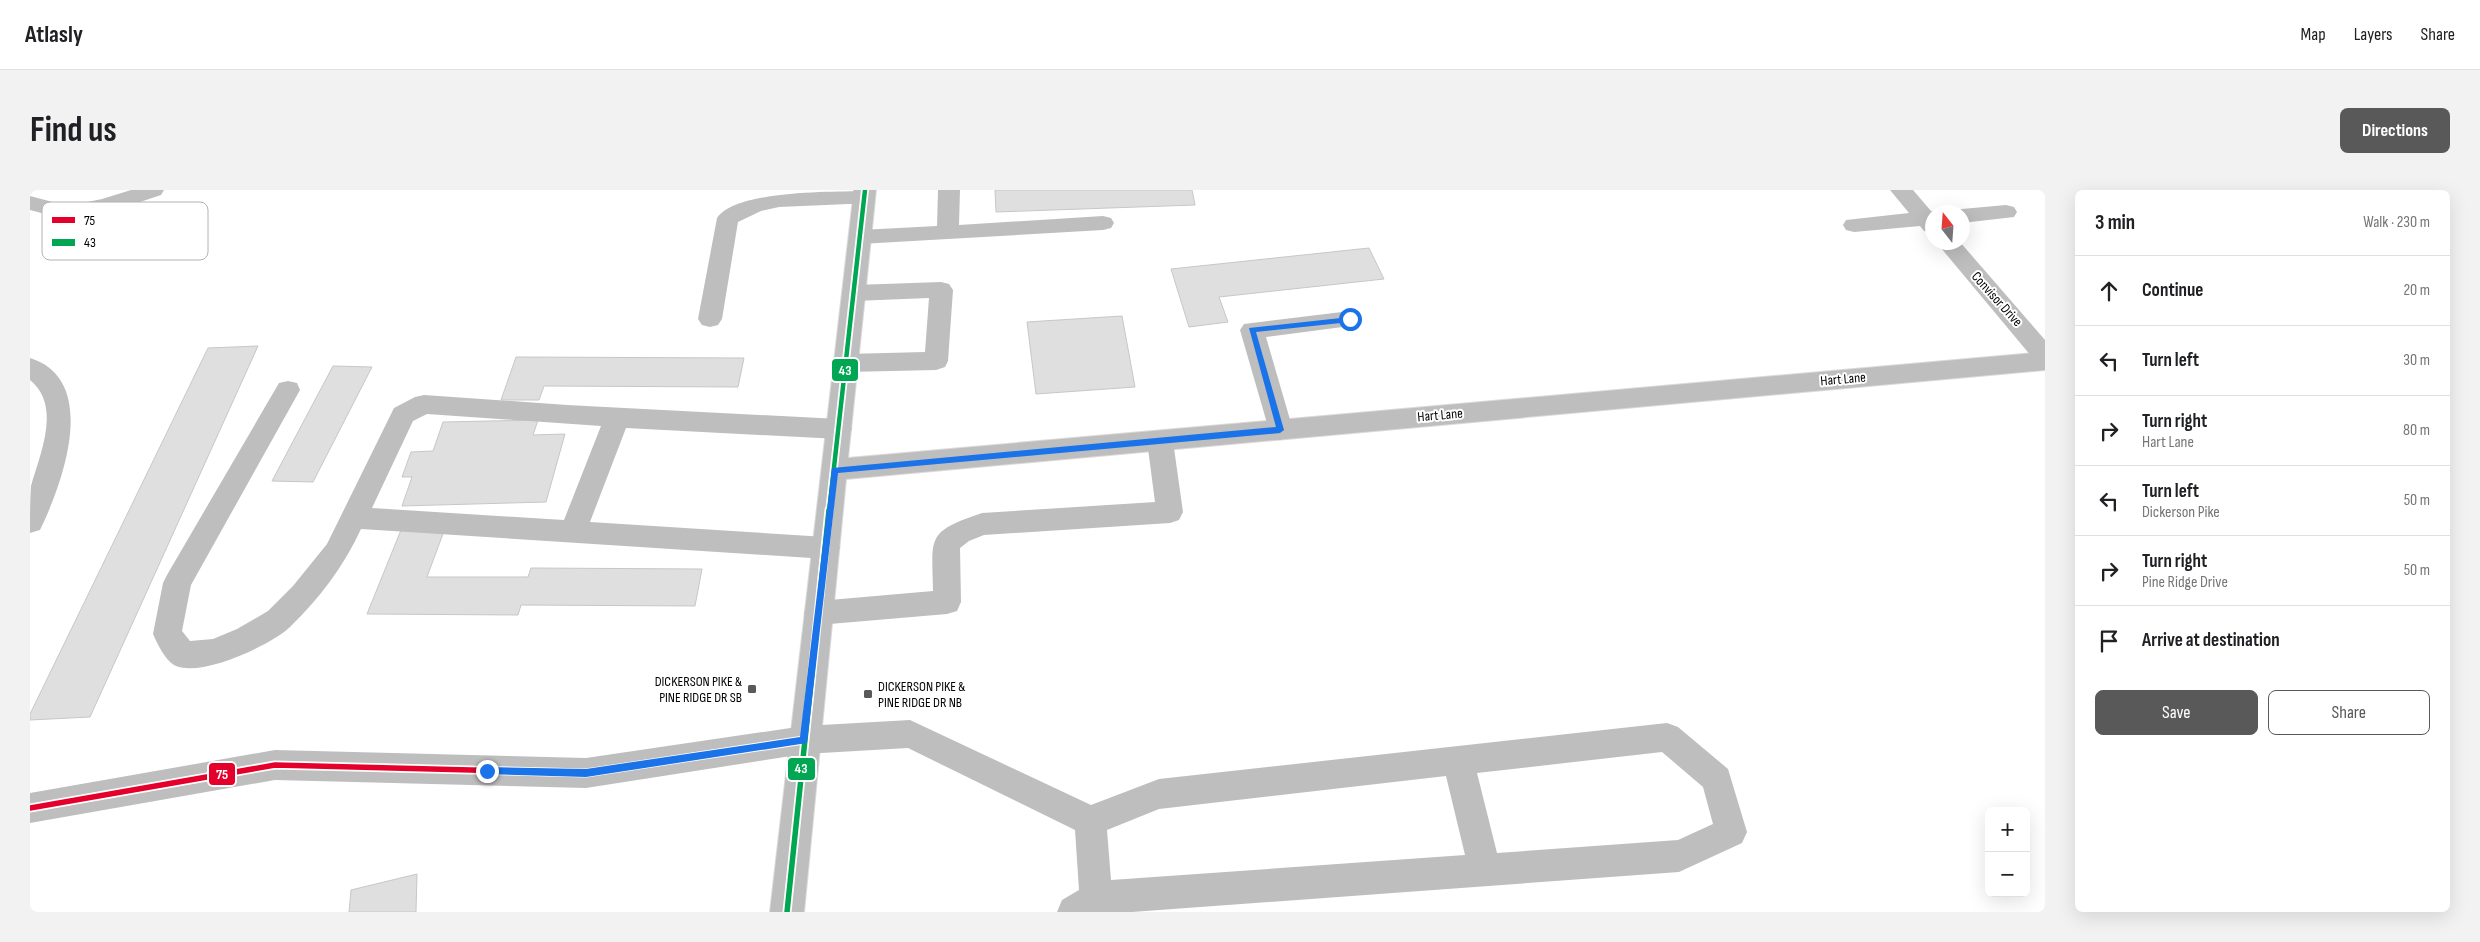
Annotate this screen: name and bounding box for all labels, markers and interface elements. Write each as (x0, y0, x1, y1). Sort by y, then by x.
text: Atlasly (25, 20, 83, 49)
text: Map (2301, 24, 2326, 45)
text: Layers (2354, 24, 2393, 45)
text: Share (2421, 24, 2455, 45)
button: Directions (2340, 108, 2450, 153)
text: Find us (30, 109, 117, 152)
legend (42, 202, 208, 260)
north arrow (1925, 205, 1970, 250)
text: 3 min (2095, 210, 2135, 235)
text: 75 (84, 212, 96, 229)
text: Walk · 230 m (2363, 213, 2430, 232)
text: 43 (84, 234, 96, 251)
street label: Convisor Drive (1968, 268, 2026, 330)
icon: ahead (2095, 277, 2123, 305)
text: Continue (2142, 279, 2203, 302)
text: 20 m (2403, 281, 2430, 300)
route start (1339, 308, 1362, 331)
icon: left (2095, 347, 2123, 375)
text: Turn left (2142, 349, 2199, 372)
text: 30 m (2403, 351, 2430, 370)
line badge: 43 (831, 358, 859, 382)
text: 43 (839, 362, 851, 379)
street label: Hart Lane (1820, 369, 1866, 389)
street label: Hart Lane (1417, 405, 1463, 425)
text: Turn right (2142, 410, 2207, 433)
icon: right (2095, 417, 2123, 445)
text: 80 m (2403, 421, 2430, 440)
text: Hart Lane (2142, 433, 2194, 452)
text: Turn left (2142, 480, 2199, 503)
icon: left (2095, 487, 2123, 515)
text: 50 m (2404, 491, 2430, 510)
text: Dickerson Pike (2142, 503, 2220, 522)
text: Turn right (2142, 550, 2207, 573)
icon: right (2095, 557, 2123, 585)
text: 50 m (2404, 561, 2430, 580)
text: Pine Ridge Drive (2142, 573, 2228, 592)
icon: arrive (2095, 627, 2123, 655)
text: Arrive at destination (2142, 629, 2280, 652)
place label: DICKERSON PIKE & PINE RIDGE DR SB (655, 673, 742, 706)
place label: DICKERSON PIKE & PINE RIDGE DR NB (878, 678, 965, 711)
marker: DICKERSON PIKE & PINE RIDGE DR SB (746, 683, 758, 695)
marker: DICKERSON PIKE & PINE RIDGE DR NB (862, 688, 874, 700)
button: Save (2095, 690, 2258, 735)
button: Share (2268, 690, 2430, 735)
line badge: 43 (787, 757, 816, 781)
route end (476, 760, 499, 783)
text: 43 (795, 760, 807, 777)
line badge: 75 (208, 762, 236, 786)
text: 75 (216, 766, 228, 783)
map controls (1985, 807, 2030, 897)
button: + (1985, 807, 2030, 852)
button: − (1985, 852, 2030, 897)

